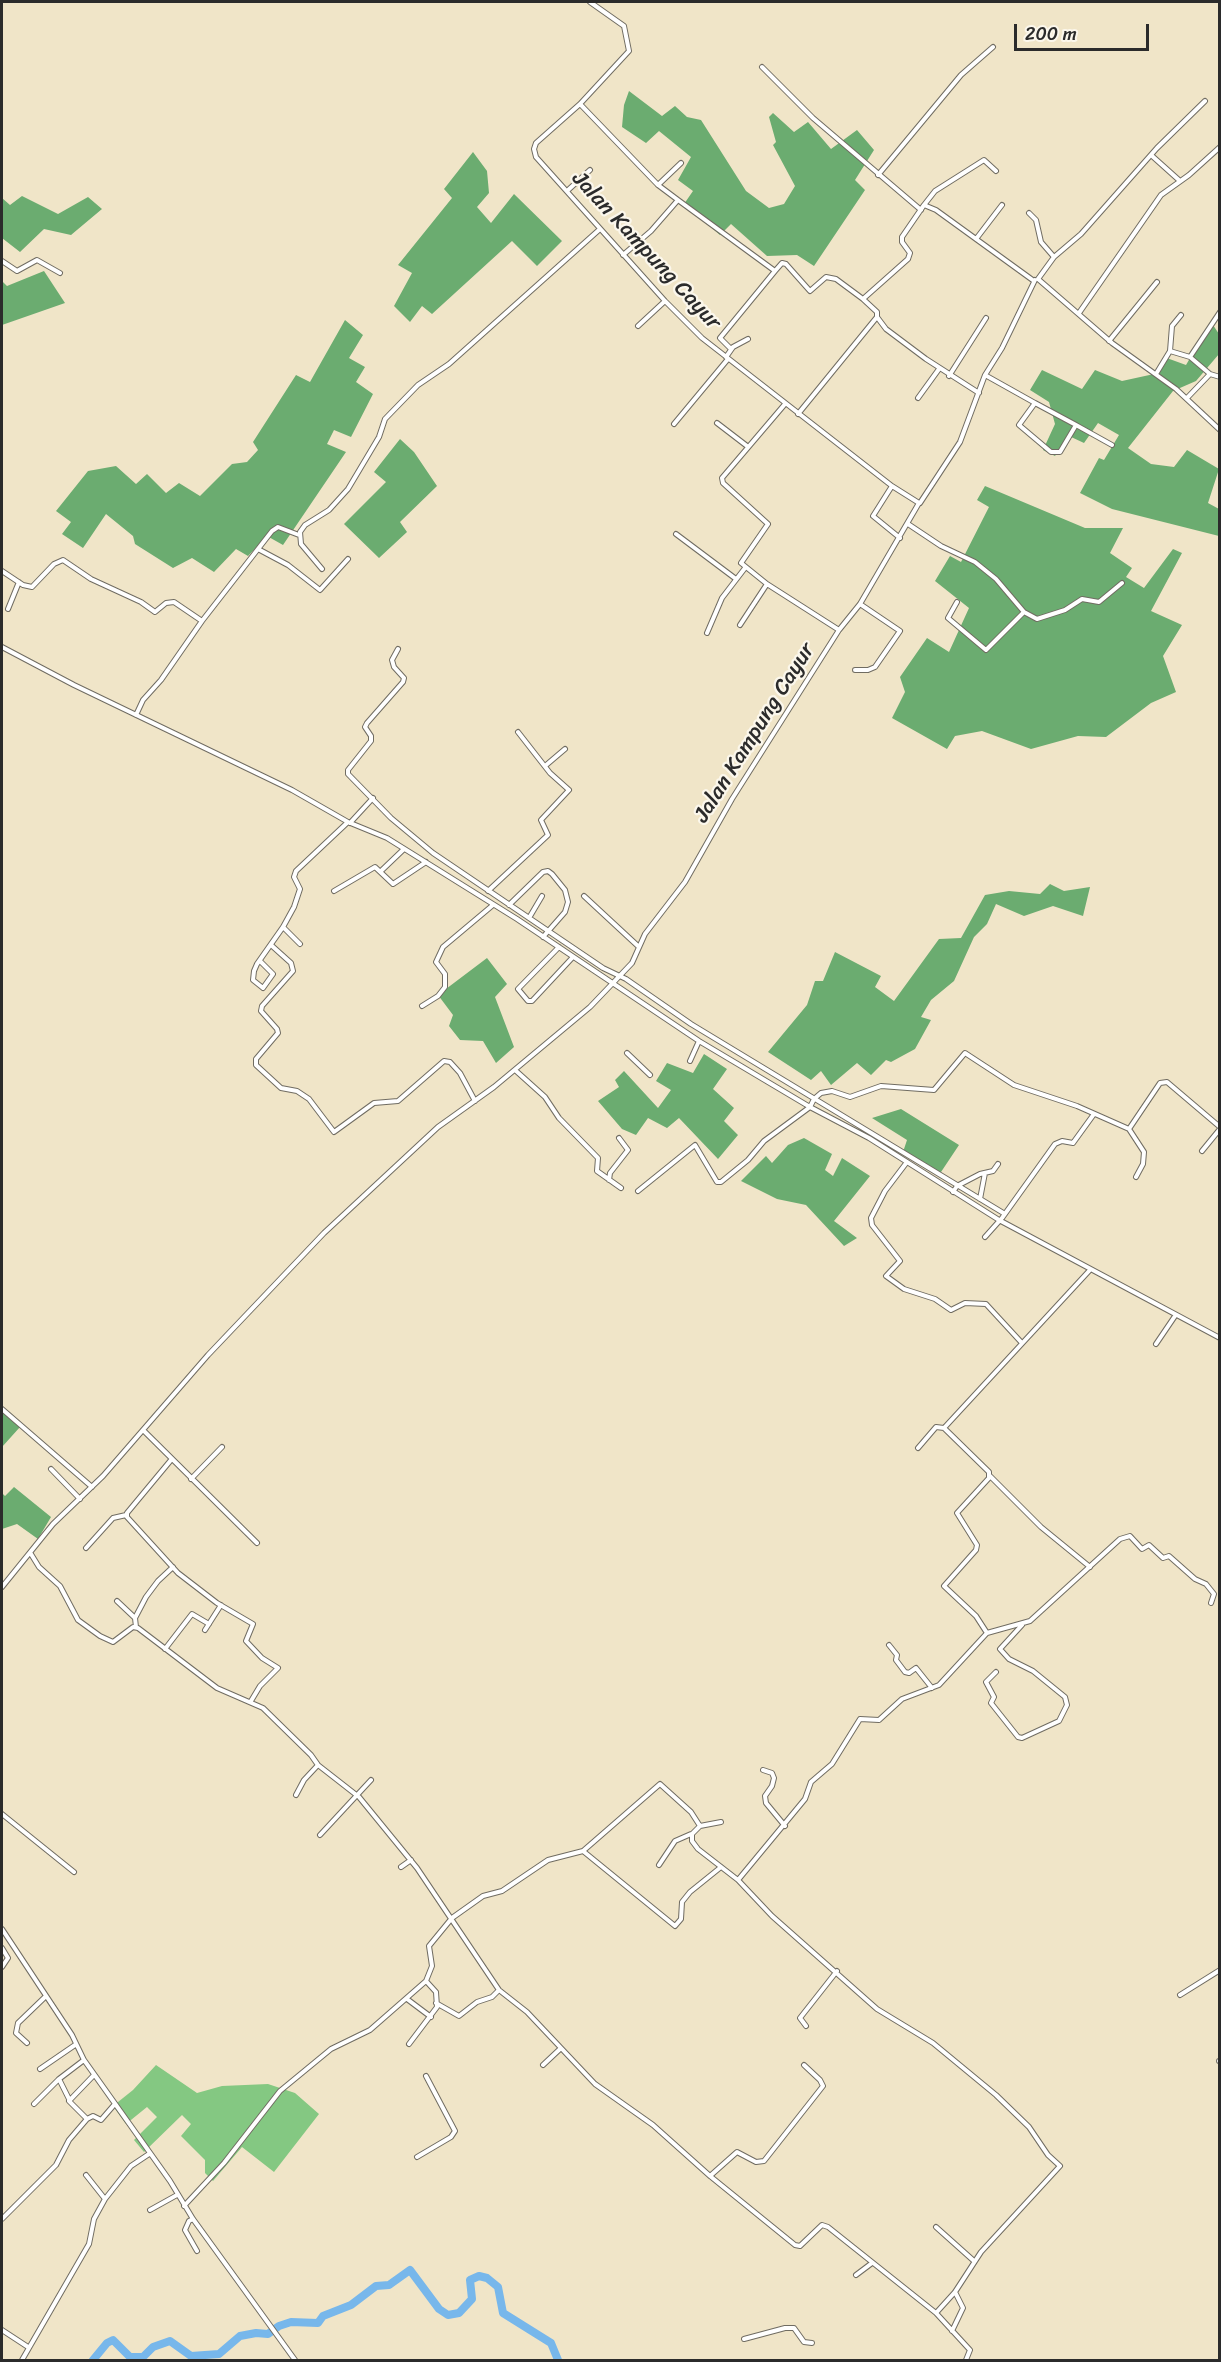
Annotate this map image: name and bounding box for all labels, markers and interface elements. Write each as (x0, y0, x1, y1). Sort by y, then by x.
scale bar (1017, 12, 1152, 50)
text: 200 m (1025, 18, 1077, 50)
street label: Jalan Kampung Cayur (566, 166, 726, 336)
street label: Jalan Kampung Cayur (689, 638, 821, 828)

